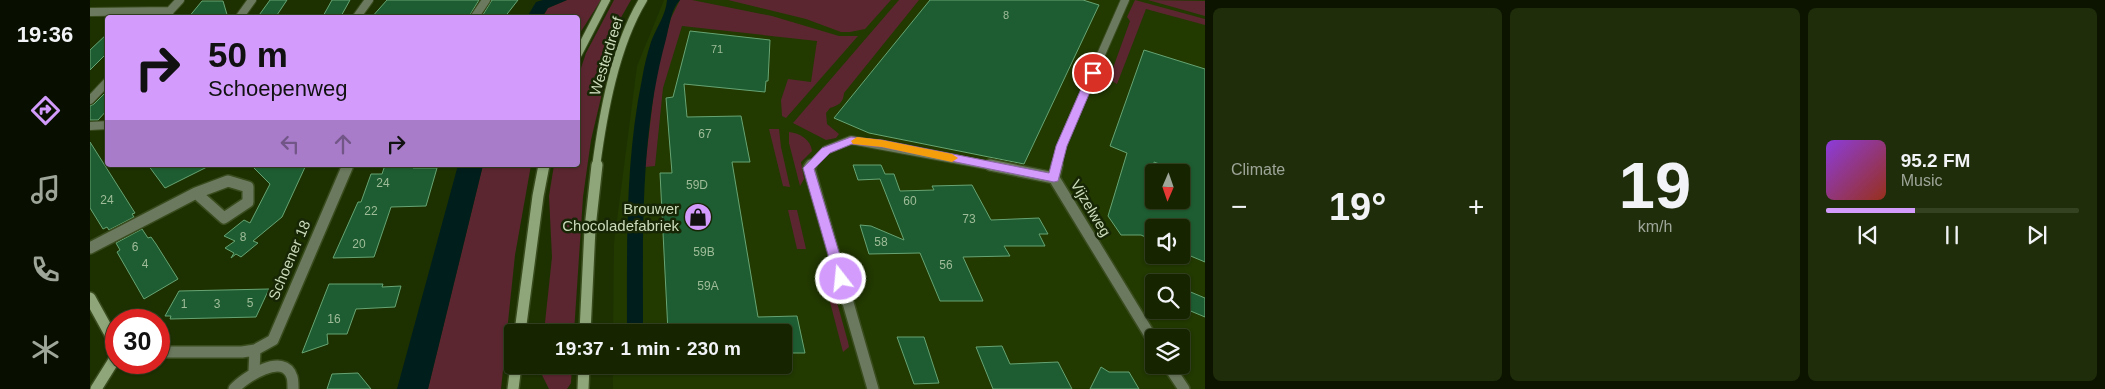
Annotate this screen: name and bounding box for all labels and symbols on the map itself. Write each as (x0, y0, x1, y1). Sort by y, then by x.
house number: 8 (1003, 9, 1009, 21)
street label: Westerdreef (586, 14, 626, 97)
house number: 71 (711, 43, 723, 55)
pin (1072, 52, 1114, 94)
house number: 67 (698, 127, 712, 141)
north arrow (1145, 164, 1190, 209)
house number: 24 (376, 176, 390, 190)
street label: Vijzelweg (1067, 177, 1115, 239)
house number: 59D (686, 178, 708, 192)
house number: 24 (100, 193, 114, 207)
house number: 60 (903, 194, 917, 208)
place label: Brouwer Chocoladefabriek (562, 200, 679, 234)
shop icon: Brouwer Chocoladefabriek (683, 202, 713, 232)
house number: 22 (364, 204, 378, 218)
house number: 73 (962, 212, 976, 226)
street label: Schoener 18 (265, 218, 313, 302)
house number: 8 (240, 230, 247, 244)
house number: 58 (874, 235, 888, 249)
house number: 20 (352, 237, 366, 251)
house number: 6 (132, 240, 139, 254)
house number: 59B (693, 245, 715, 259)
position arrow (814, 252, 866, 304)
house number: 4 (142, 257, 149, 271)
house number: 56 (939, 258, 953, 272)
house number: 59A (697, 279, 719, 293)
house number: 5 (247, 296, 254, 310)
house number: 1 (181, 297, 188, 311)
house number: 3 (214, 297, 221, 311)
speed limit sign: 30 (105, 309, 170, 374)
house number: 16 (327, 312, 341, 326)

